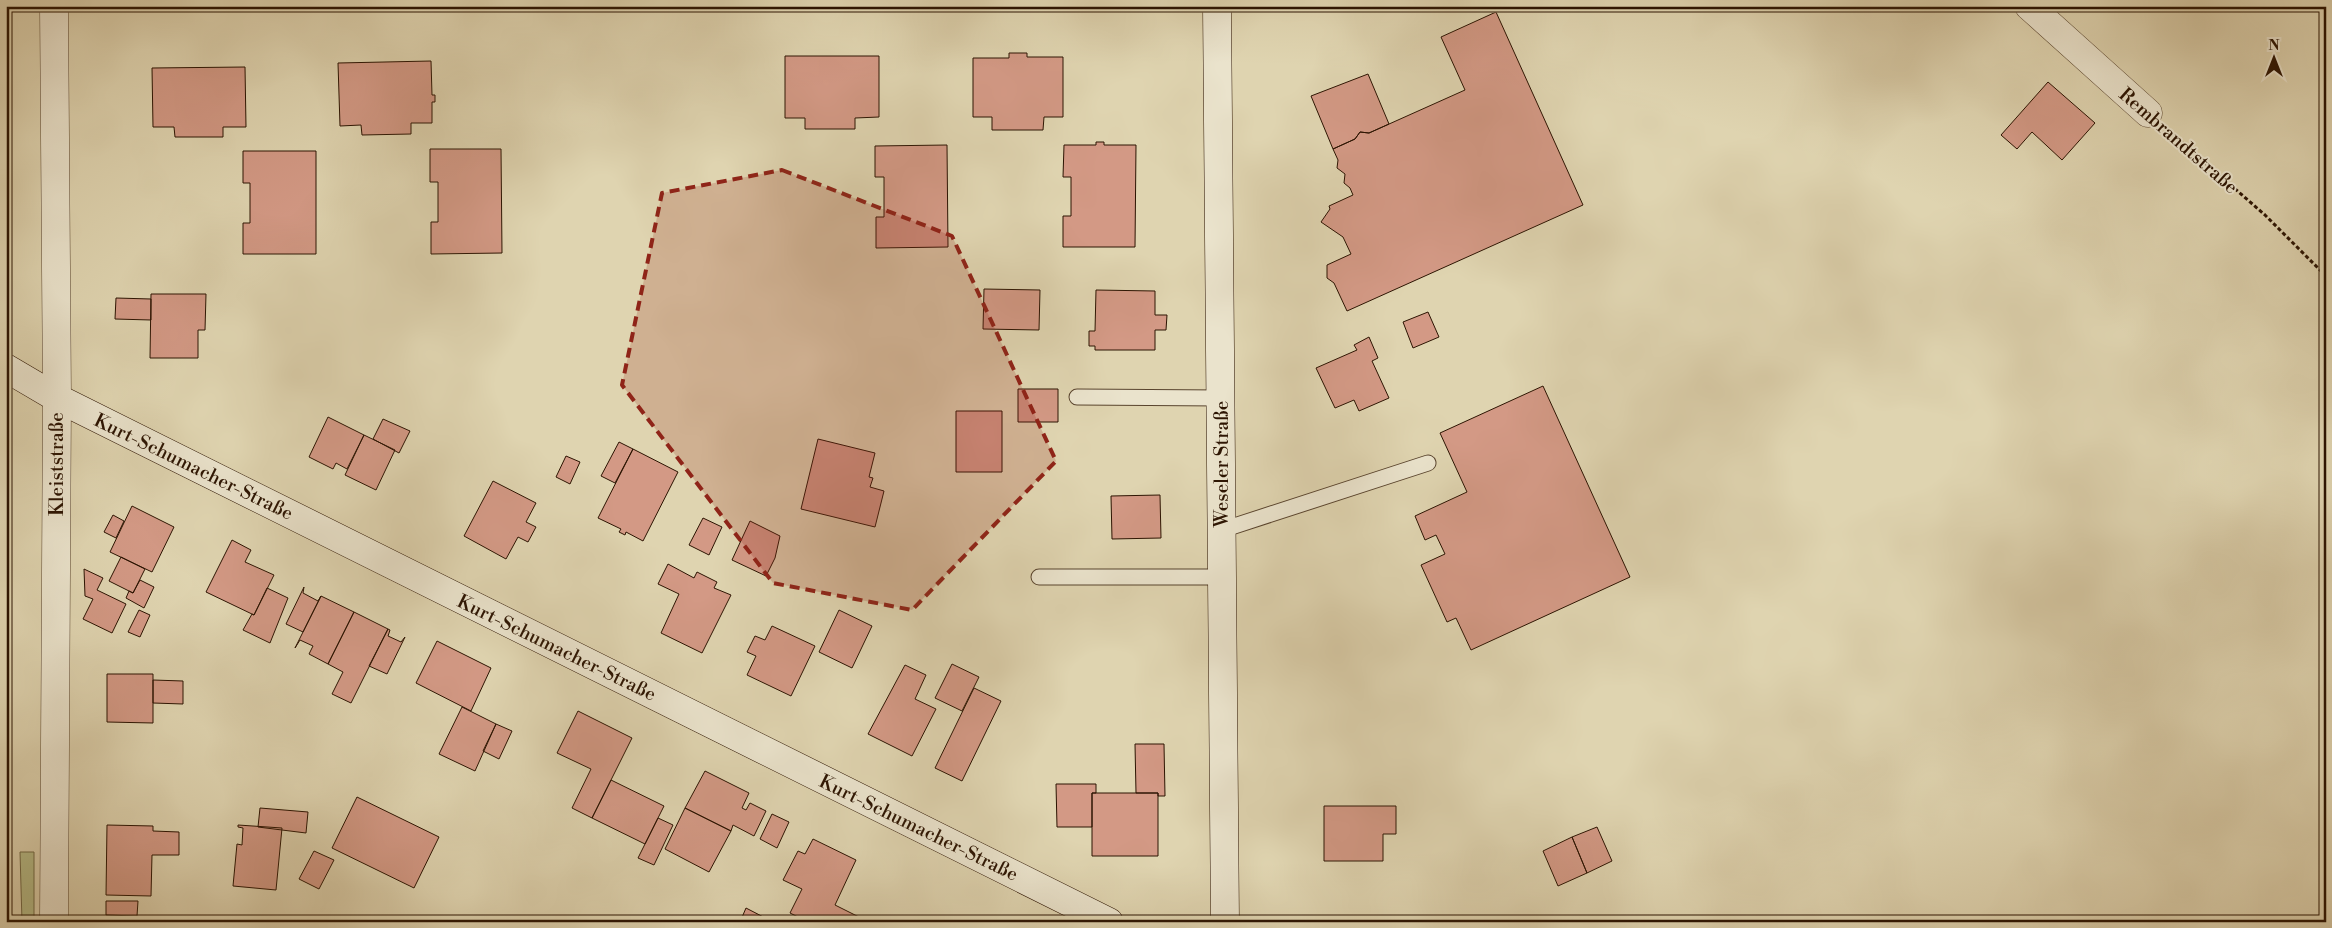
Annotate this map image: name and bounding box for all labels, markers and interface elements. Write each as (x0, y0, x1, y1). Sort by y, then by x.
north arrow (2250, 32, 2300, 82)
text: N (2268, 37, 2280, 55)
street label: Rembrandtstraße (2114, 83, 2243, 199)
street label: Weseler Straße (1210, 401, 1234, 528)
street label: Kurt-Schumacher-Straße (90, 408, 297, 526)
street label: Kleiststraße (45, 412, 69, 516)
street label: Kurt-Schumacher-Straße (453, 589, 660, 707)
street label: Kurt-Schumacher-Straße (815, 769, 1022, 887)

